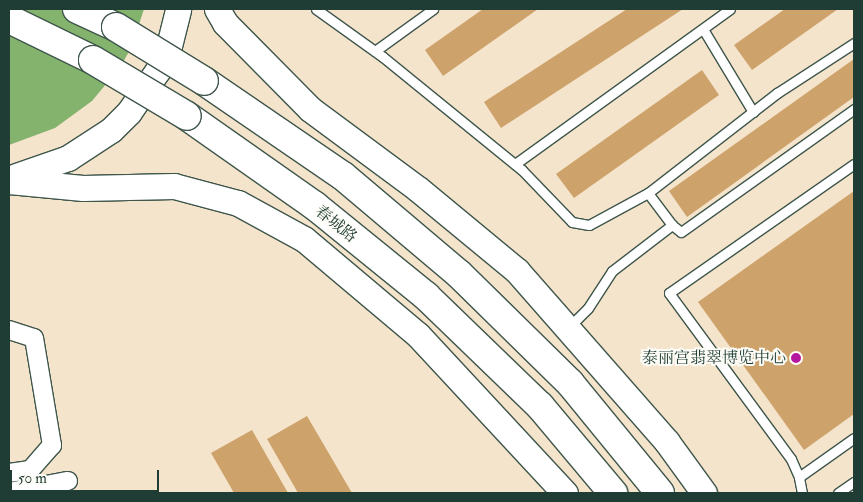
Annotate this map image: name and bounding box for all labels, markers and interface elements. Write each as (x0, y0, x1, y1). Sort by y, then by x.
street label: 春城路 (311, 201, 361, 247)
place label: 泰丽宫翡翠博览中心 (642, 348, 786, 368)
marker: 泰丽宫翡翠博览中心 (790, 352, 802, 364)
scale bar (12, 460, 161, 492)
text: 50 m (18, 469, 47, 488)

